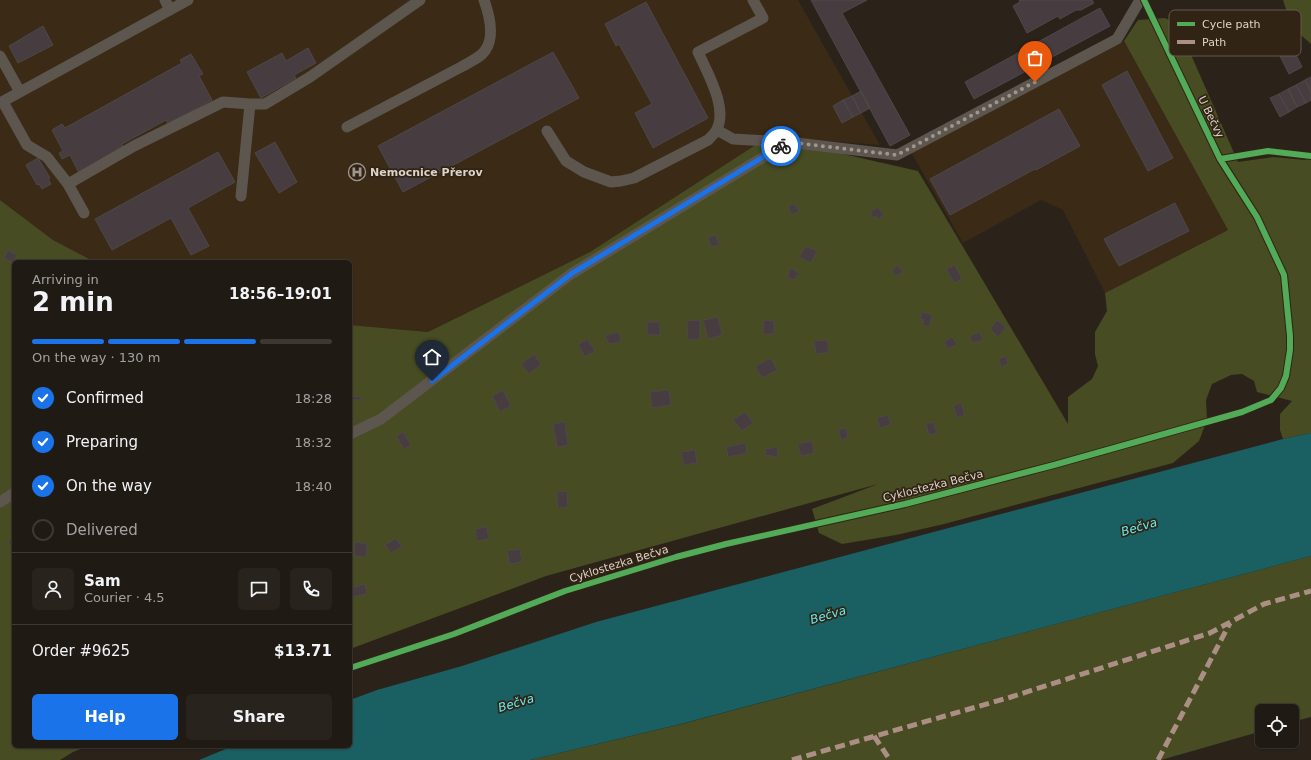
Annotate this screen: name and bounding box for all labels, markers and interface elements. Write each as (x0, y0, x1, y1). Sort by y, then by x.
legend (1169, 10, 1301, 56)
text: Cycle path (1202, 18, 1261, 31)
text: Path (1202, 36, 1226, 49)
pin (1018, 41, 1052, 82)
icon: bag (1024, 47, 1046, 69)
street label: U Bečvy (1195, 94, 1227, 140)
courier (761, 126, 801, 166)
icon: bike (770, 135, 792, 157)
hospital icon: Nemocnice Přerov (347, 162, 367, 182)
place label: Nemocnice Přerov (370, 166, 484, 179)
text: Arriving in (32, 272, 99, 287)
text: 18:56–19:01 (229, 285, 332, 303)
text: 2 min (32, 287, 114, 317)
pin (415, 340, 449, 381)
icon: home (421, 346, 443, 368)
text: On the way · 130 m (32, 350, 160, 365)
icon: check (32, 387, 54, 409)
text: Confirmed (66, 389, 144, 407)
text: 18:28 (295, 391, 332, 406)
icon: check (32, 431, 54, 453)
text: Preparing (66, 433, 138, 451)
text: 18:32 (295, 435, 332, 450)
street label: Cyklostezka Bečva (881, 467, 985, 505)
icon: check (32, 475, 54, 497)
text: On the way (66, 477, 152, 495)
text: 18:40 (295, 479, 332, 494)
water label: Bečva (1119, 515, 1159, 539)
text: Delivered (66, 521, 138, 539)
street label: Cyklostezka Bečva (568, 543, 670, 585)
button: person (32, 568, 74, 610)
button: chat (238, 568, 280, 610)
button: phone (290, 568, 332, 610)
text: Sam (84, 572, 121, 590)
text: Courier · 4.5 (84, 590, 165, 605)
water label: Bečva (808, 603, 848, 627)
text: Order #9625 (32, 642, 130, 660)
text: $13.71 (274, 642, 332, 660)
water label: Bečva (496, 691, 536, 715)
button: Help (32, 694, 178, 740)
button: Share (186, 694, 332, 740)
map controls (1255, 704, 1299, 748)
button: locate (1255, 704, 1299, 748)

